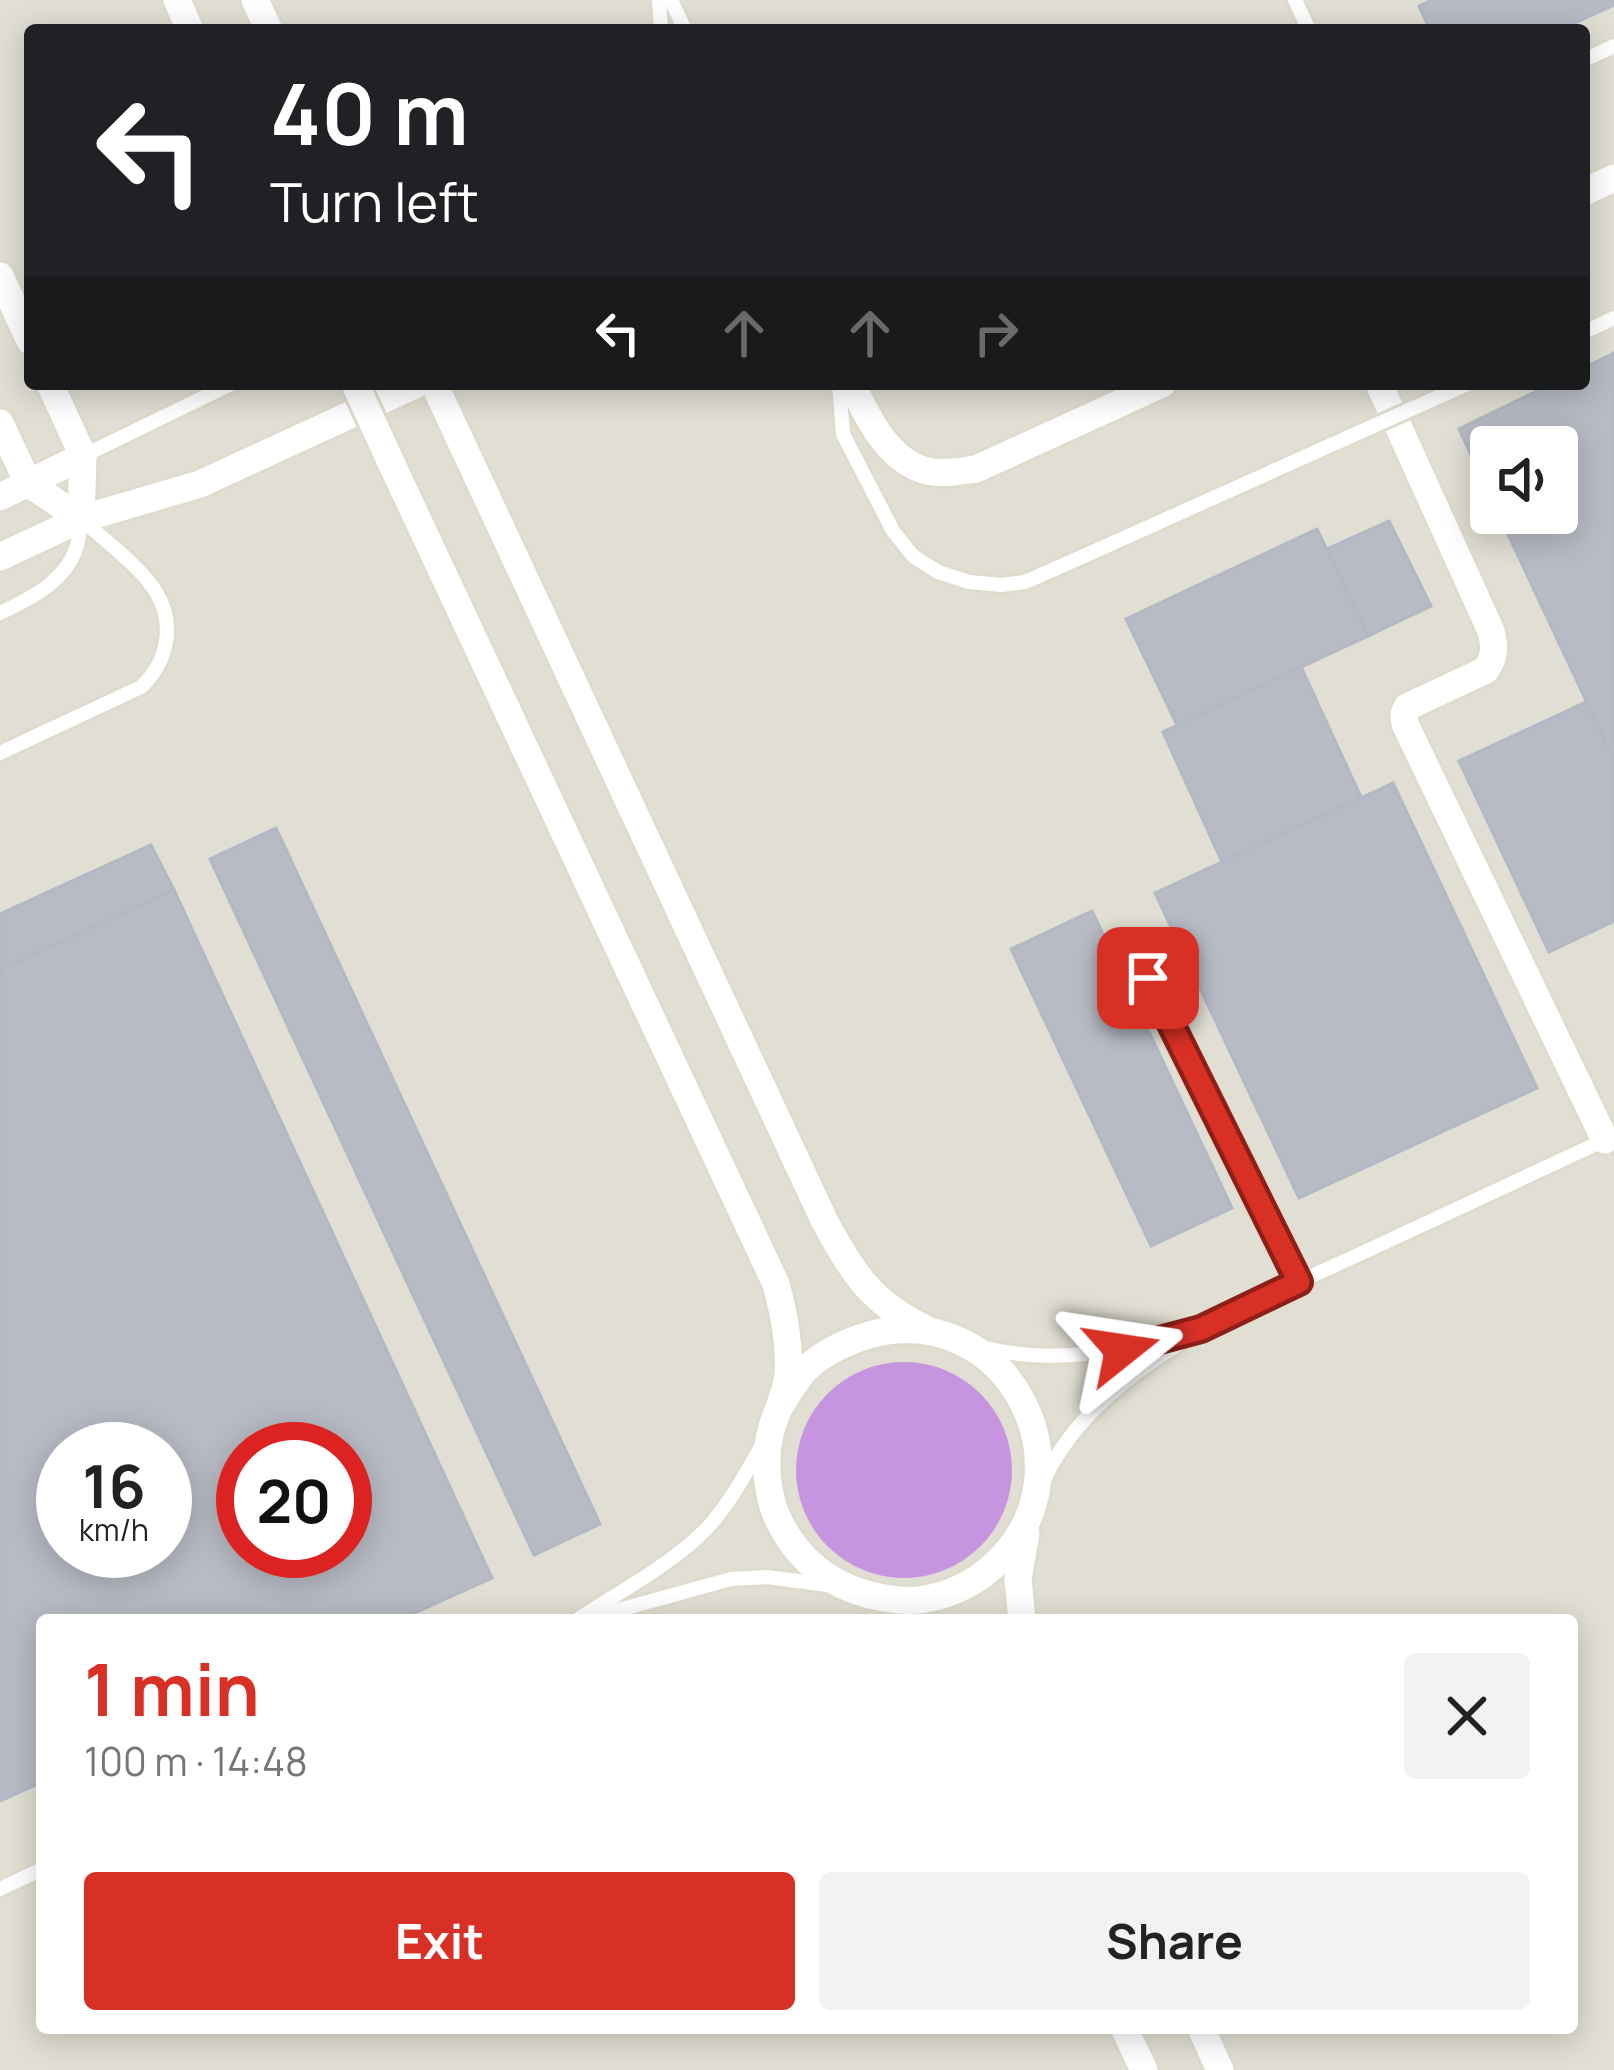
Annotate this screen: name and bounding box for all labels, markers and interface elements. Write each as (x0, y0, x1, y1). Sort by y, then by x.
text: 40 m (270, 55, 469, 170)
icon: left (72, 72, 228, 228)
text: Turn left (270, 164, 479, 238)
icon: left (585, 300, 651, 366)
icon: ahead (711, 300, 777, 366)
icon: ahead (837, 300, 903, 366)
icon: right (963, 300, 1029, 366)
map controls (1470, 426, 1578, 534)
button: sound (1470, 426, 1578, 534)
pin (1097, 927, 1199, 1029)
icon: arrive (1115, 945, 1181, 1011)
position arrow (1059, 1287, 1185, 1413)
speed limit sign: 20 (216, 1422, 372, 1578)
text: 16 (82, 1444, 146, 1526)
text: km/h (79, 1509, 149, 1550)
text: 1 min (84, 1639, 260, 1738)
button: close (1404, 1653, 1530, 1779)
text: 100 m · 14:48 (84, 1734, 308, 1788)
button: Exit (84, 1872, 795, 2010)
button: Share (819, 1872, 1530, 2010)

